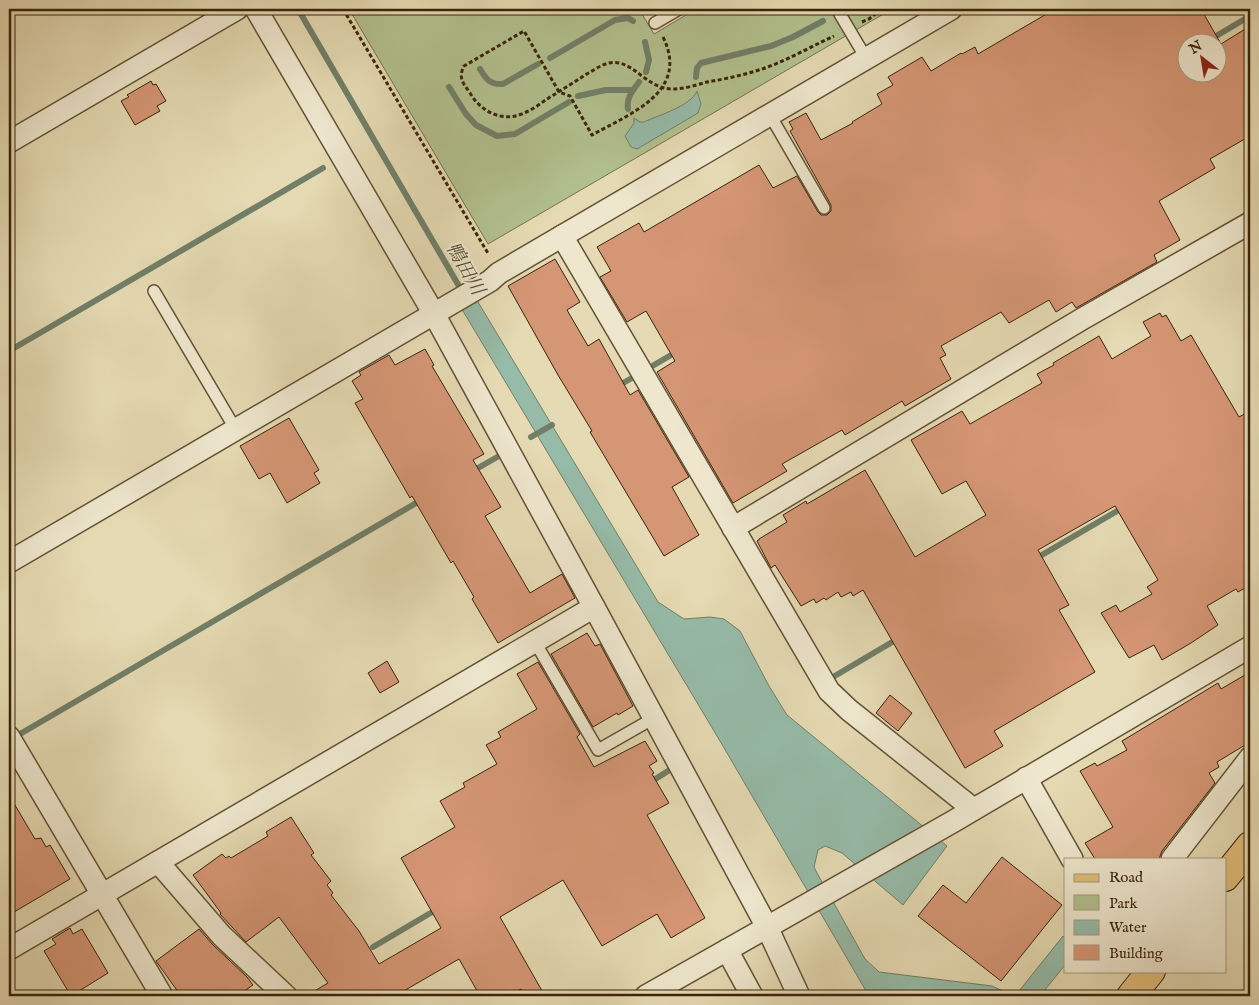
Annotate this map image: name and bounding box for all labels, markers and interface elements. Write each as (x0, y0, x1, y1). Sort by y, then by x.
north arrow (1176, 32, 1226, 82)
text: N (1185, 37, 1206, 59)
water label: 鴨田川 (440, 238, 490, 301)
legend (1064, 858, 1226, 972)
text: Road (1109, 868, 1144, 887)
text: Park (1109, 894, 1139, 913)
text: Water (1109, 918, 1147, 937)
text: Building (1109, 944, 1164, 963)

